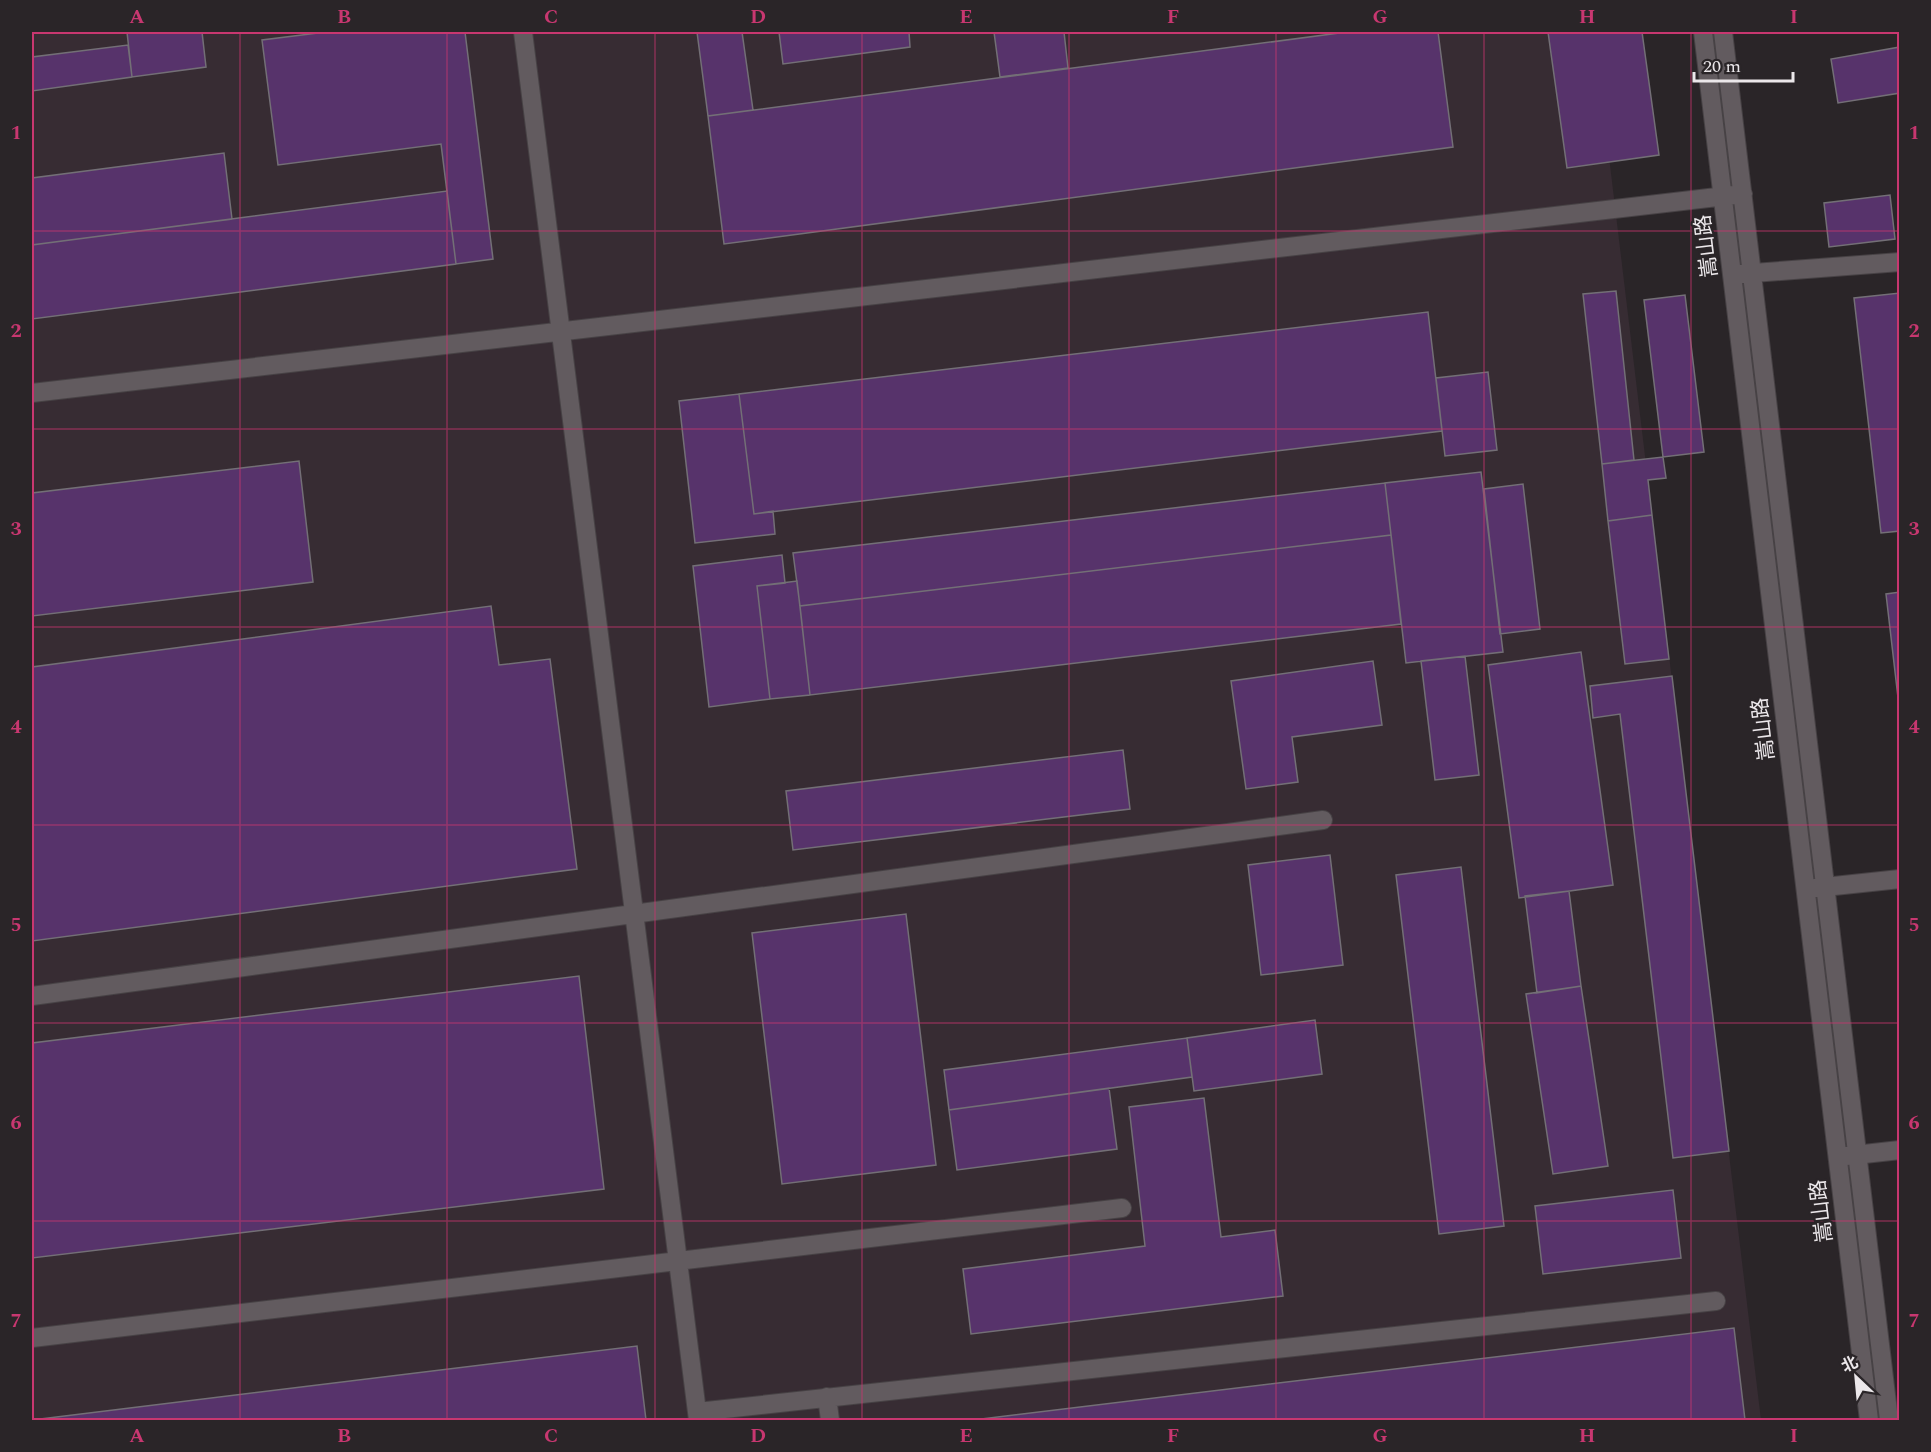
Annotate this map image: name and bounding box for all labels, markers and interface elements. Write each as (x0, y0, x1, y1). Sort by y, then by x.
text: A (129, 2, 145, 32)
text: B (337, 2, 351, 32)
text: C (544, 2, 558, 32)
text: D (750, 2, 766, 32)
text: E (959, 2, 973, 32)
text: F (1167, 2, 1179, 32)
text: G (1372, 2, 1388, 32)
text: H (1579, 2, 1595, 32)
text: I (1790, 2, 1798, 32)
scale bar (1694, 45, 1793, 83)
text: 20 m (1703, 53, 1741, 80)
text: 1 (10, 118, 22, 148)
text: 1 (1908, 118, 1920, 148)
street label: 嵩山路 (1687, 213, 1727, 279)
text: 2 (10, 316, 22, 346)
text: 2 (1908, 316, 1920, 346)
text: 3 (10, 514, 22, 544)
text: 3 (1908, 514, 1920, 544)
street label: 嵩山路 (1744, 696, 1784, 762)
text: 4 (10, 712, 22, 742)
text: 4 (1908, 712, 1920, 742)
text: 5 (10, 910, 22, 940)
text: 5 (1908, 910, 1920, 940)
text: 6 (10, 1108, 22, 1138)
text: 6 (1908, 1108, 1920, 1138)
street label: 嵩山路 (1802, 1178, 1842, 1244)
text: 7 (10, 1306, 22, 1336)
text: 7 (1908, 1306, 1920, 1336)
north arrow (1826, 1347, 1886, 1407)
text: 北 (1837, 1350, 1862, 1379)
text: A (129, 1421, 145, 1451)
text: B (337, 1421, 351, 1451)
text: C (544, 1421, 558, 1451)
text: D (750, 1421, 766, 1451)
text: E (959, 1421, 973, 1451)
text: F (1167, 1421, 1179, 1451)
text: G (1372, 1421, 1388, 1451)
text: H (1579, 1421, 1595, 1451)
text: I (1790, 1421, 1798, 1451)

